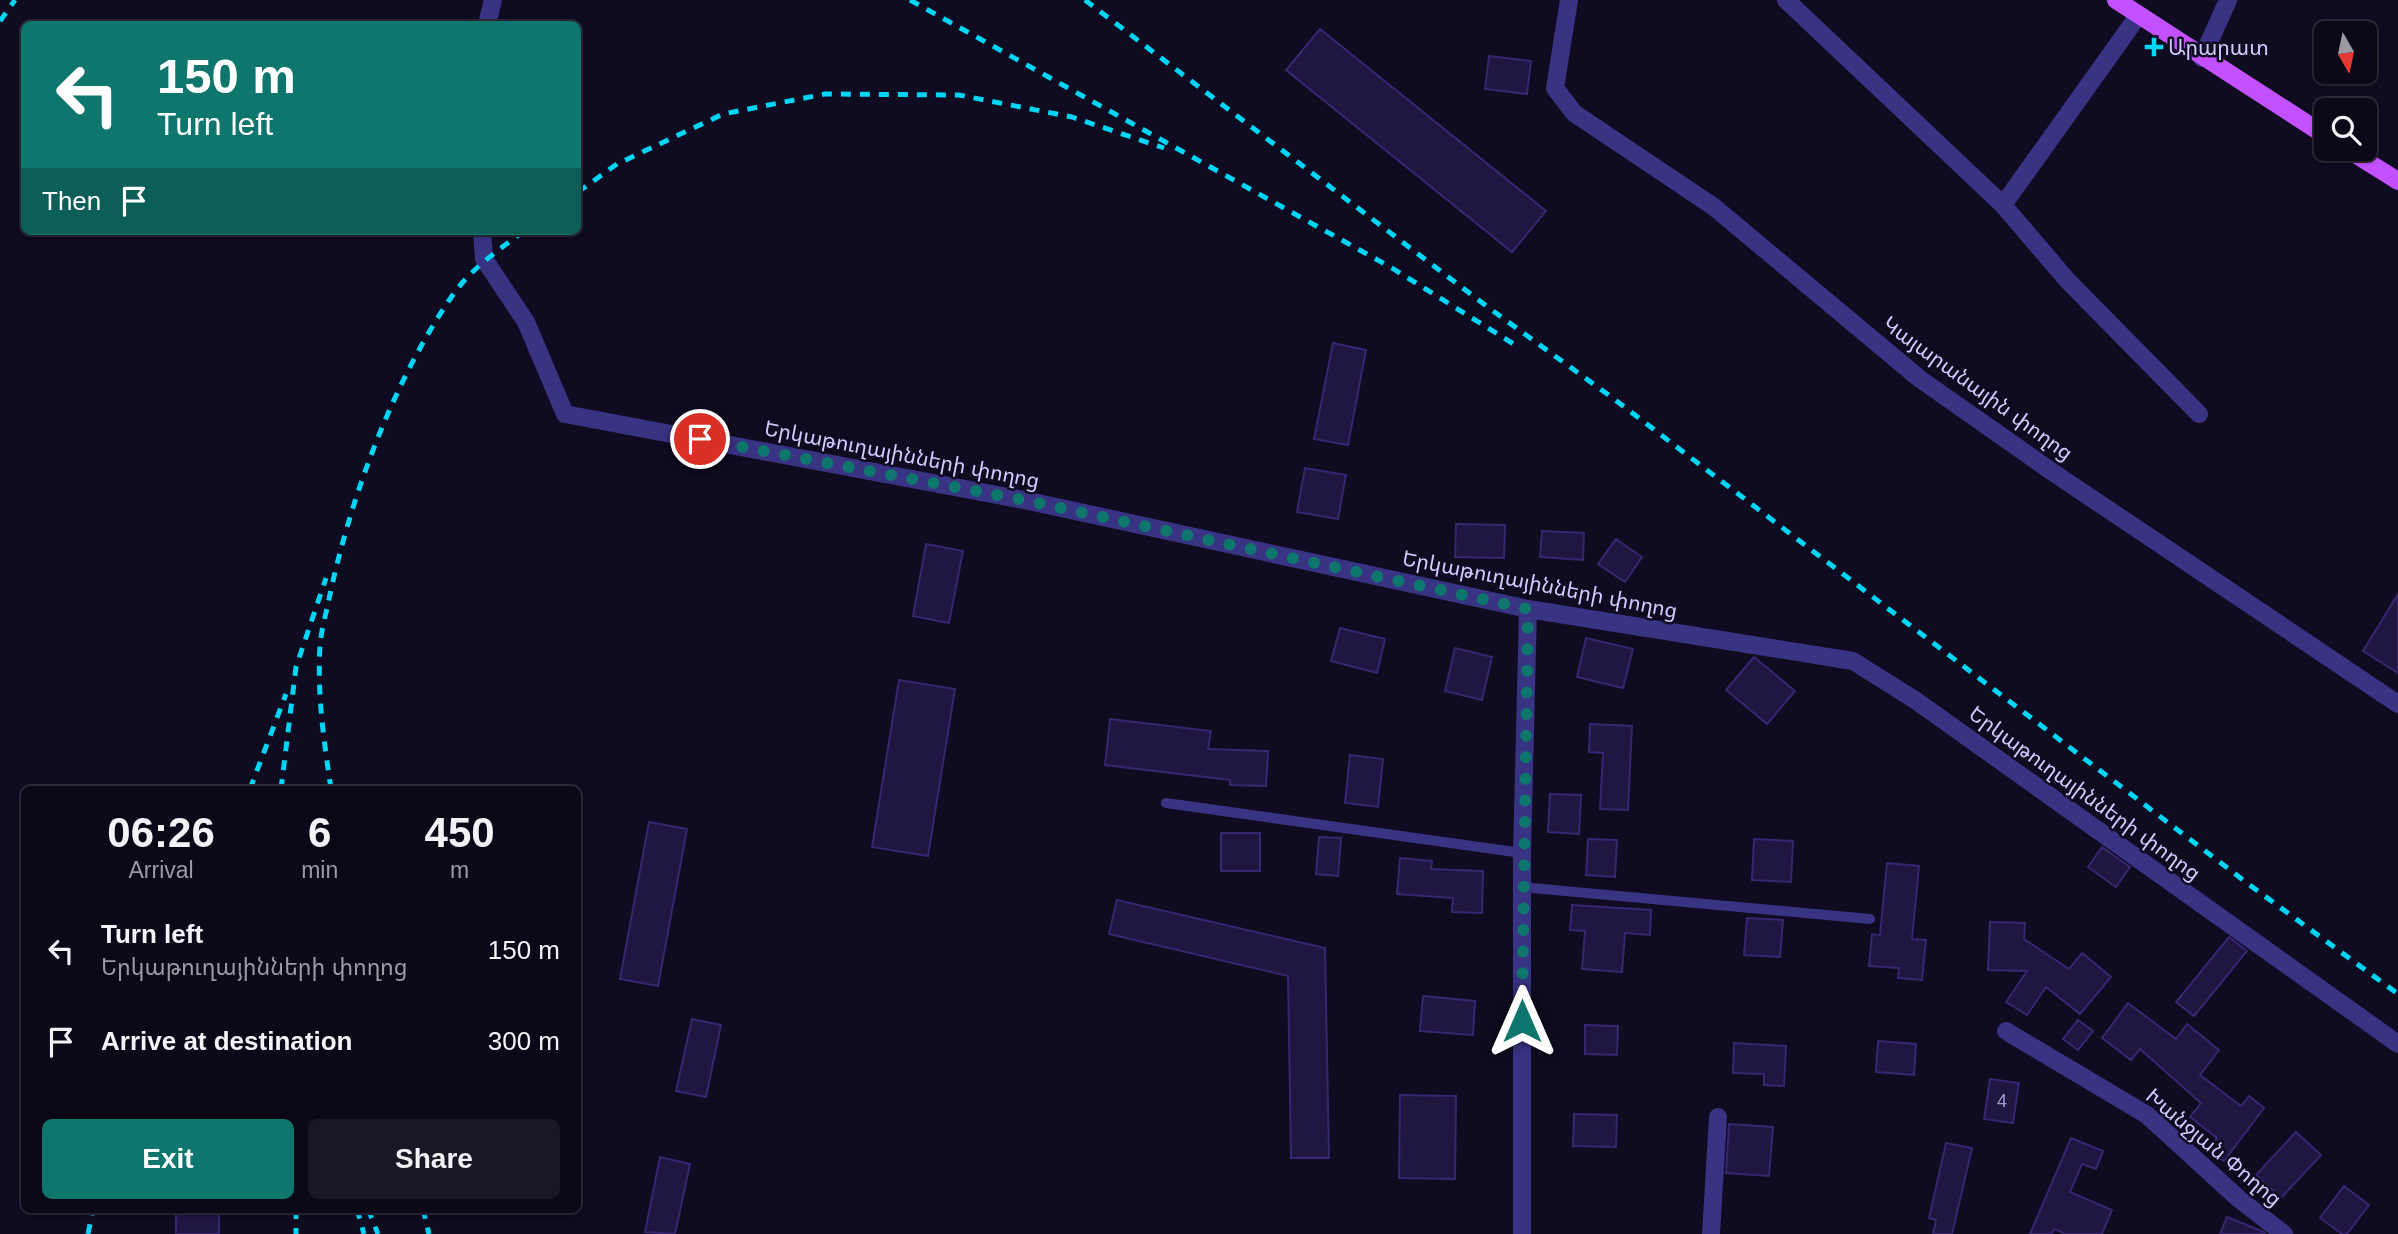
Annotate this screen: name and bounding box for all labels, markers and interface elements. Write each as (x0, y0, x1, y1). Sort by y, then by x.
north arrow (2314, 21, 2376, 84)
map controls (2314, 21, 2377, 161)
place label: Արարատ (2168, 36, 2269, 60)
marker: Արարատ (2146, 39, 2162, 55)
icon: left (42, 49, 133, 140)
text: 150 m (157, 49, 296, 103)
button: search (2314, 98, 2377, 161)
text: Turn left (157, 106, 273, 142)
icon: arrive (115, 182, 153, 220)
text: Then (42, 186, 101, 216)
street label: Կայարանային փողոց (1878, 312, 2077, 465)
pin (670, 409, 730, 469)
street label: Երկաթուղայինների փողոց (762, 416, 1042, 493)
icon: arrive (681, 420, 719, 458)
street label: Երկաթուղայինների փողոց (1400, 546, 1680, 623)
street label: Երկաթուղայինների փողոց (1964, 701, 2205, 885)
text: 06:26 (107, 809, 215, 856)
text: 6 (308, 809, 331, 856)
text: 450 (425, 809, 495, 856)
text: Arrival (128, 857, 194, 883)
text: min (301, 857, 338, 883)
text: m (450, 857, 469, 883)
text: Turn left (101, 919, 203, 949)
icon: left (42, 932, 80, 970)
text: 150 m (488, 935, 560, 965)
text: Երկաթուղայինների փողոց (101, 954, 408, 980)
position arrow (1485, 984, 1559, 1058)
icon: arrive (42, 1023, 80, 1061)
text: Arrive at destination (101, 1026, 352, 1056)
text: 300 m (488, 1026, 560, 1056)
street label: Խանջյան Փողոց (2141, 1084, 2286, 1211)
house number: 4 (1997, 1091, 2007, 1111)
button: Exit (42, 1119, 294, 1199)
button: Share (308, 1119, 560, 1199)

